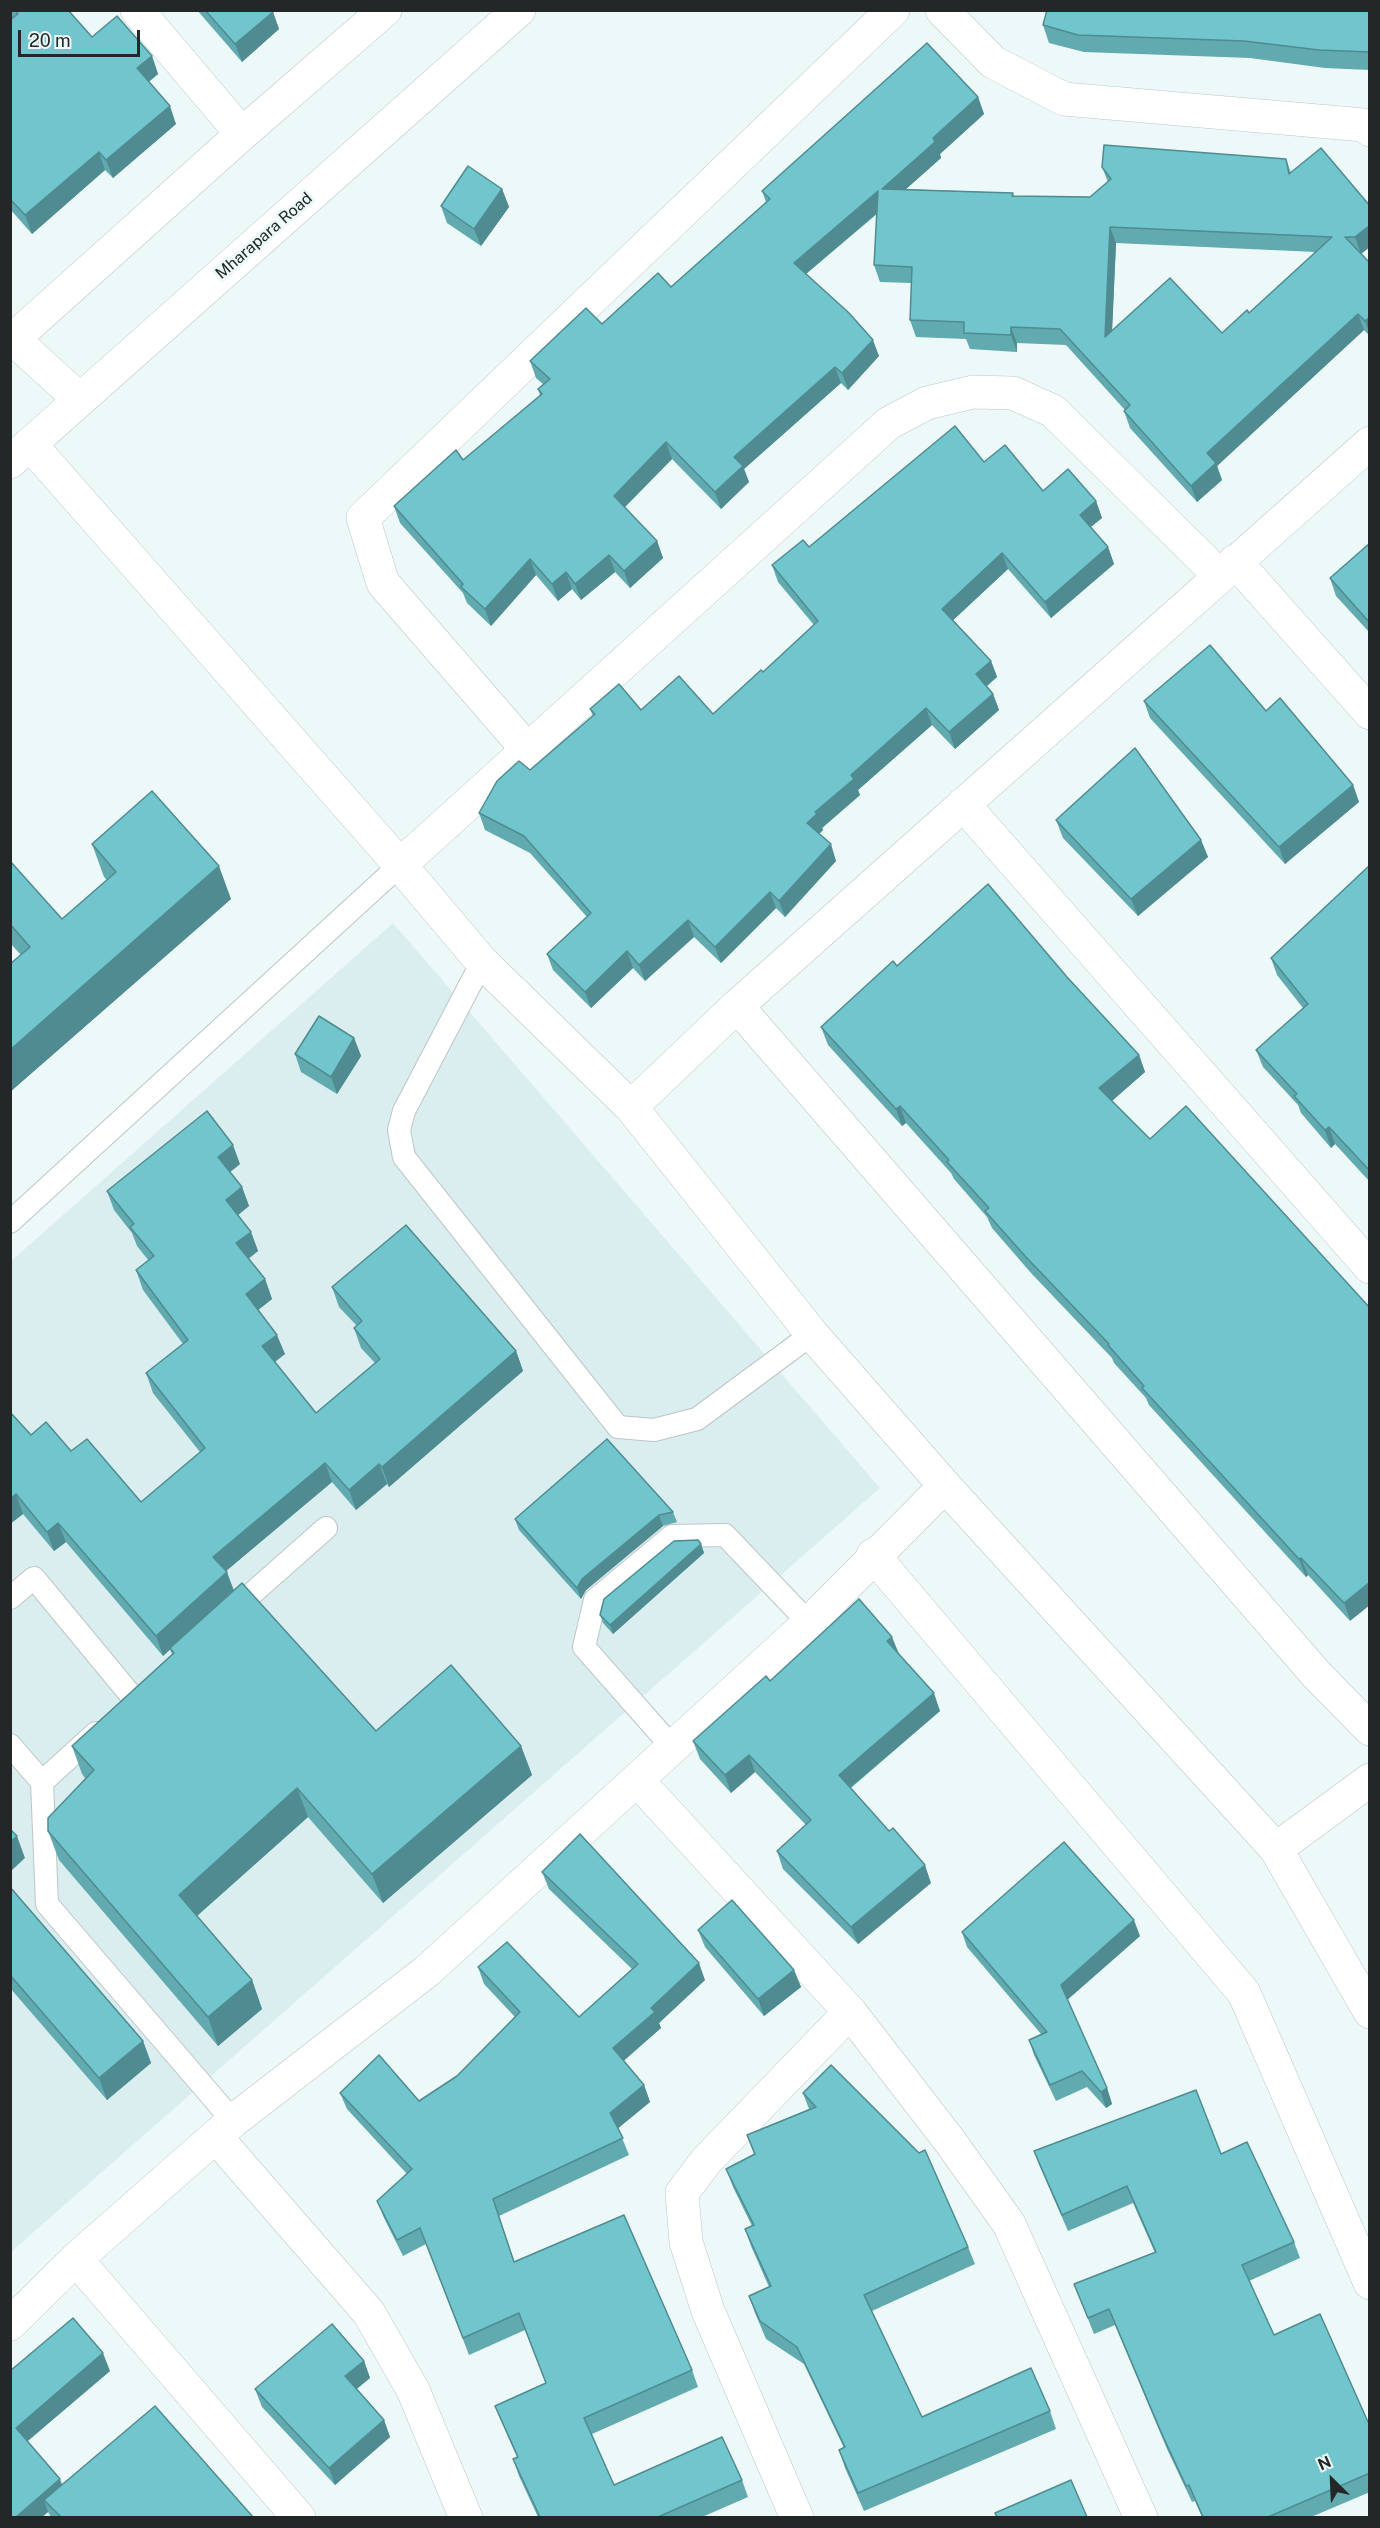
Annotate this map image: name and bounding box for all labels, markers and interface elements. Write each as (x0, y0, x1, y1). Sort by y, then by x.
scale bar (21, 18, 142, 56)
text: 20 m (29, 30, 71, 51)
street label: Mharapara Road (212, 189, 316, 283)
north arrow (1302, 2450, 1362, 2510)
text: N (1315, 2452, 1334, 2474)

